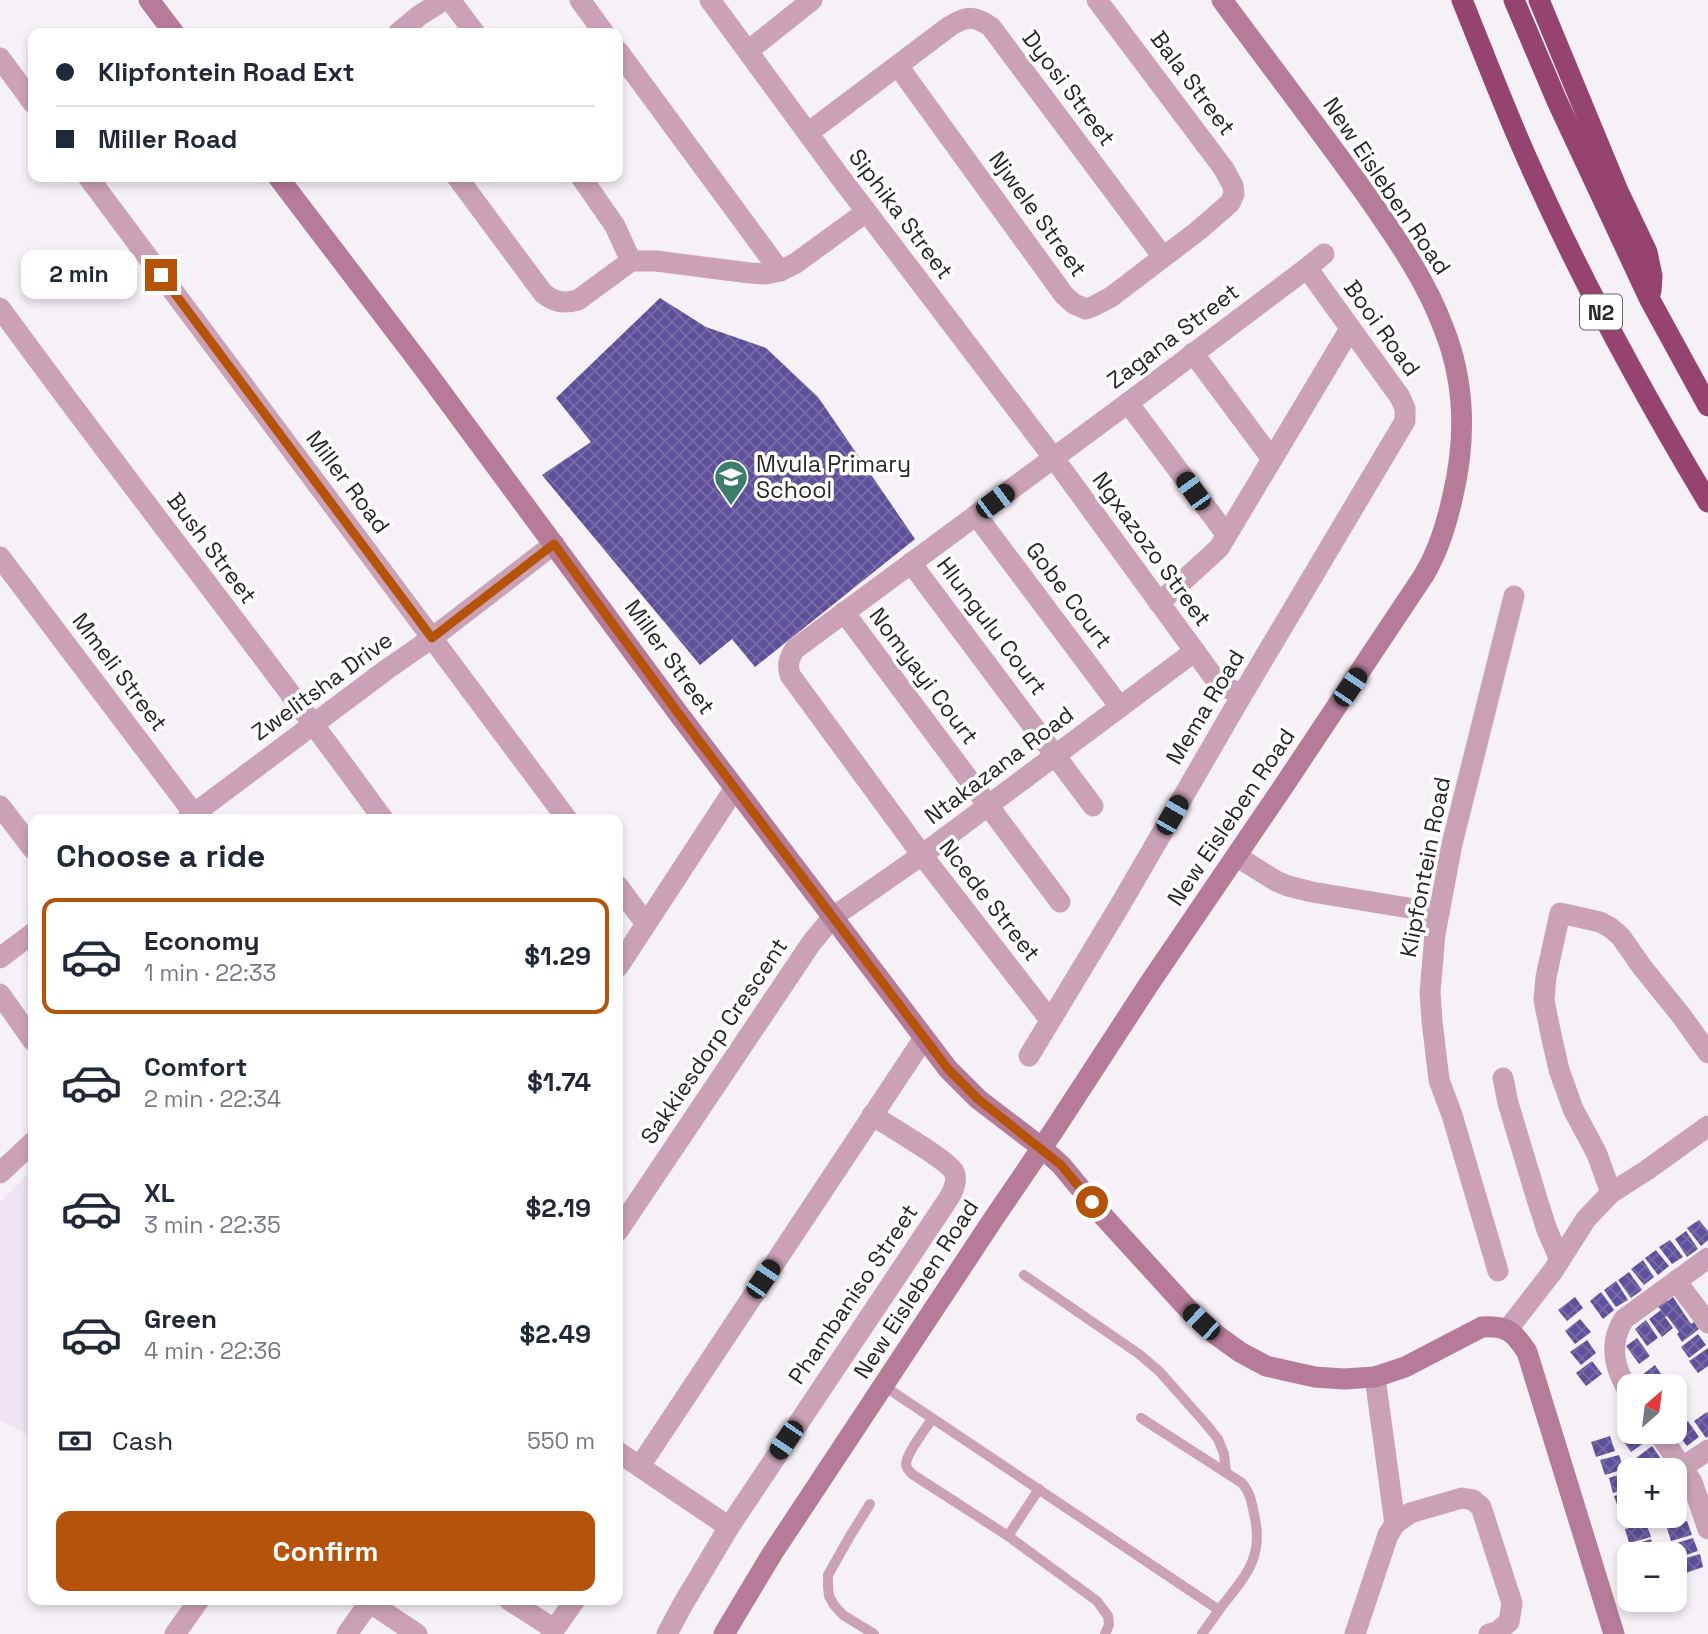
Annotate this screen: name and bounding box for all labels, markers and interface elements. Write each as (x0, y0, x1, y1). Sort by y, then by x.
street label: Dyosi Street (1016, 24, 1122, 152)
street label: Bala Street (1144, 25, 1242, 141)
text: Klipfontein Road Ext (98, 55, 355, 89)
street label: New Eisleben Road (1316, 91, 1458, 281)
text: Miller Road (98, 122, 237, 156)
street label: Siphika Street (842, 143, 960, 285)
street label: Njwele Street (982, 145, 1094, 283)
callout: 2 min (21, 250, 136, 300)
text: 2 min (49, 259, 109, 289)
route end (145, 259, 177, 291)
street label: Booi Road (1337, 274, 1427, 382)
street label: Zagana Street (1101, 277, 1245, 395)
road number: N2 (1580, 294, 1622, 330)
street label: Miller Road (299, 424, 397, 540)
place label: Mvula Primary School (756, 449, 911, 505)
school or university icon: Mvula Primary School (712, 458, 750, 507)
street label: Ngxazozo Street (1086, 466, 1218, 632)
car (1173, 468, 1214, 514)
car (972, 480, 1019, 522)
street label: Bush Street (160, 486, 264, 610)
street label: Gobe Court (1019, 536, 1119, 654)
street label: Hlungulu Court (930, 551, 1054, 701)
street label: Miller Street (618, 593, 722, 721)
street label: Nomyayi Court (863, 601, 985, 751)
street label: Mmeli Street (66, 607, 174, 737)
street label: Zwelitsha Drive (246, 625, 398, 747)
street label: Mema Road (1159, 644, 1251, 770)
car (1330, 664, 1371, 710)
street label: Ntakazana Road (918, 699, 1080, 831)
street label: New Eisleben Road (1160, 722, 1302, 912)
street label: Klipfontein Road (1393, 774, 1457, 960)
car (1153, 792, 1192, 838)
street label: Ncede Street (933, 833, 1047, 967)
text: Choose a ride (56, 836, 266, 876)
text: Economy (144, 924, 260, 958)
icon: car (60, 925, 123, 988)
street label: Sakkiesdorp Crescent (634, 932, 794, 1150)
text: $1.29 (524, 939, 591, 973)
text: 1 min · 22:33 (144, 958, 277, 988)
text: Comfort (144, 1050, 247, 1084)
icon: car (60, 1051, 123, 1114)
text: $1.74 (527, 1065, 591, 1099)
text: 2 min · 22:34 (144, 1084, 281, 1114)
text: XL (144, 1176, 175, 1210)
icon: car (60, 1177, 123, 1240)
route start (1076, 1186, 1108, 1218)
text: $2.19 (526, 1191, 591, 1225)
street label: New Eisleben Road (847, 1194, 985, 1384)
street label: Phambaniso Street (782, 1198, 924, 1390)
text: 3 min · 22:35 (144, 1210, 281, 1240)
car (743, 1256, 784, 1302)
car (1179, 1300, 1224, 1344)
text: Green (144, 1302, 217, 1336)
icon: car (60, 1303, 123, 1366)
text: $2.49 (519, 1317, 591, 1351)
text: 4 min · 22:36 (144, 1336, 281, 1366)
north arrow (1617, 1374, 1687, 1444)
map controls (1617, 1374, 1687, 1612)
car (766, 1417, 807, 1463)
icon: cash (56, 1422, 94, 1460)
text: Cash (112, 1424, 173, 1458)
text: 550 m (527, 1426, 595, 1456)
button: + (1617, 1458, 1687, 1528)
button: Confirm (56, 1511, 595, 1591)
button: − (1617, 1542, 1687, 1612)

